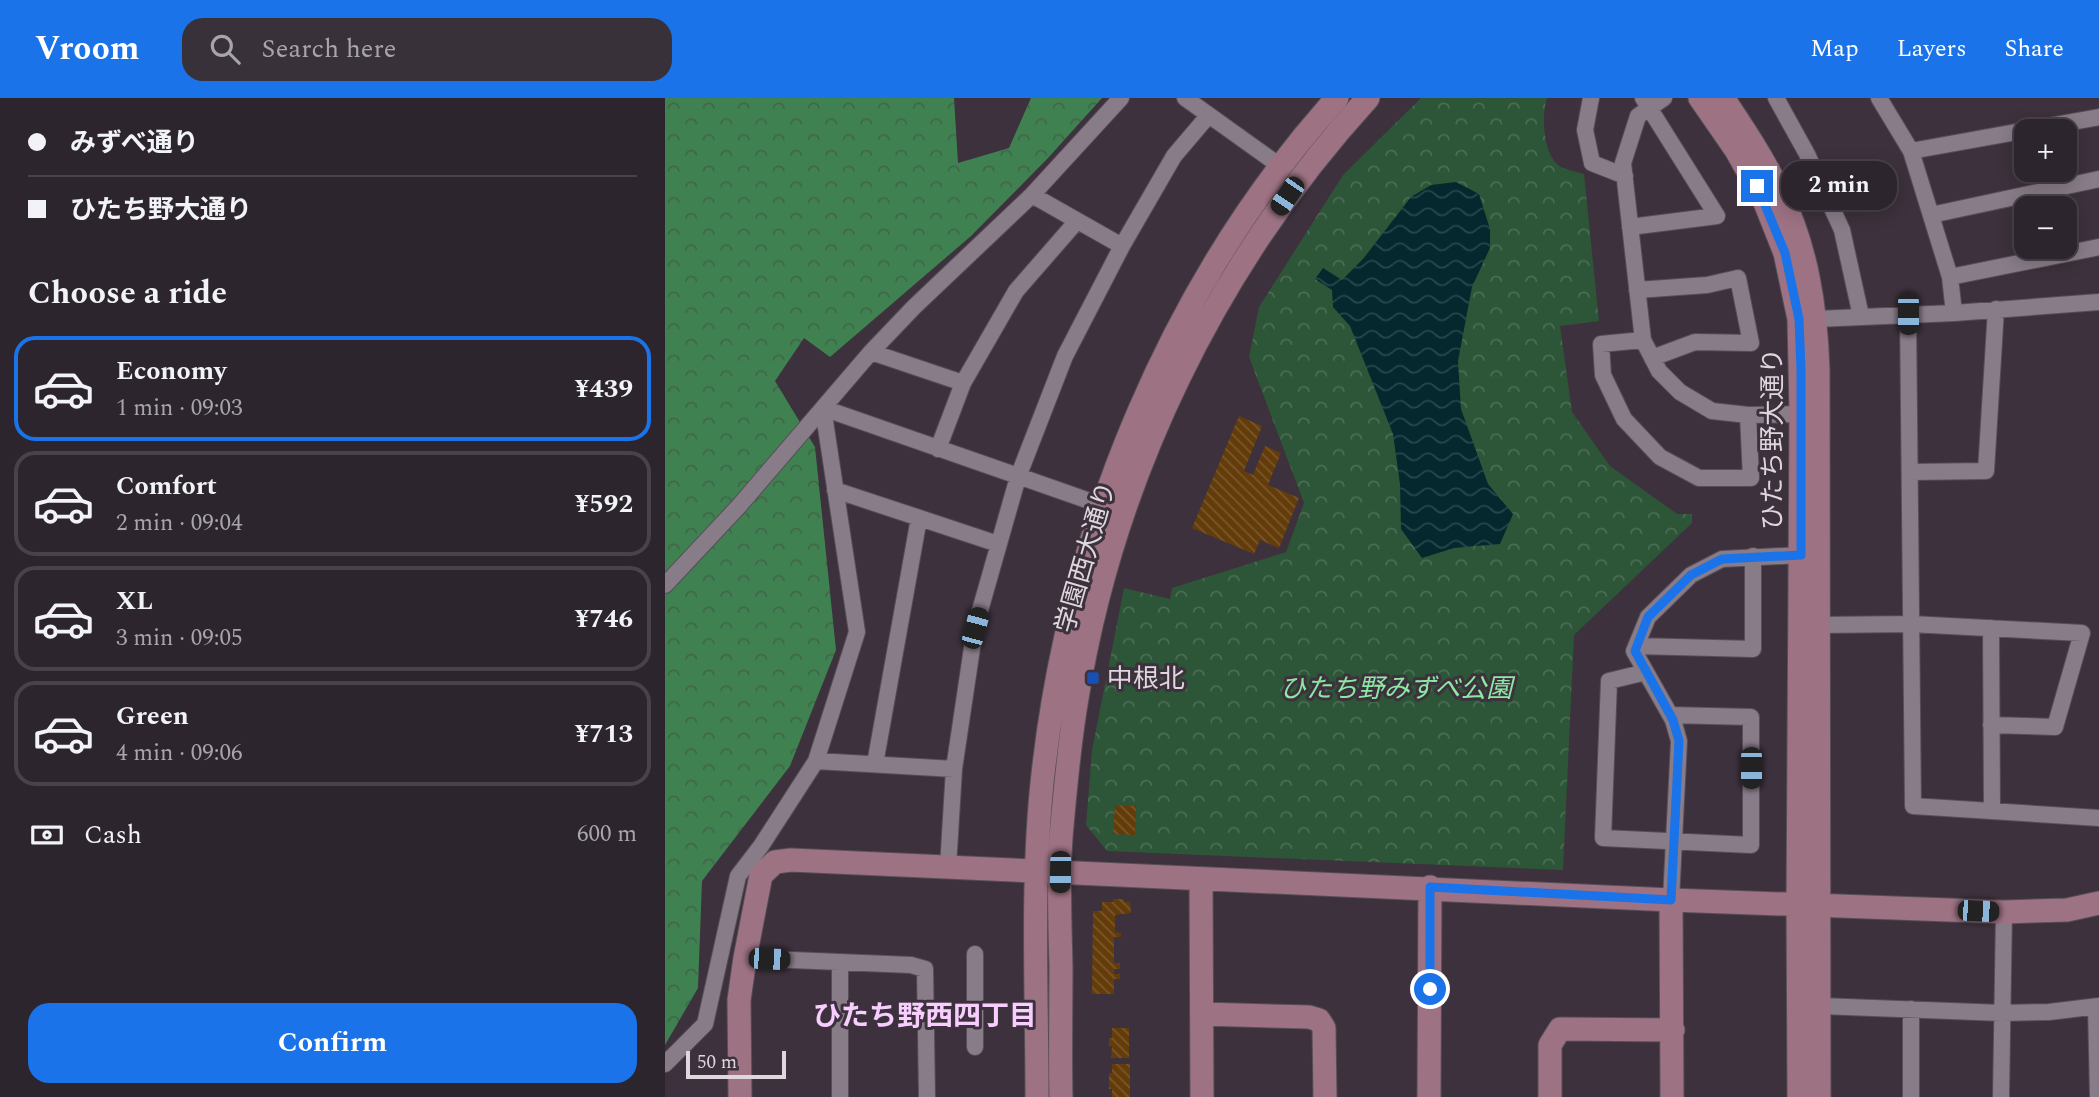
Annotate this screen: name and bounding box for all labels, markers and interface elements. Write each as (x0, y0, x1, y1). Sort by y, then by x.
search box (182, 18, 672, 81)
text: Vroom (35, 24, 140, 74)
text: Search here (262, 29, 396, 69)
icon: search (206, 30, 244, 68)
text: Map (1810, 31, 1859, 67)
text: Layers (1897, 31, 1967, 67)
text: Share (2005, 31, 2064, 67)
map controls (2014, 119, 2077, 259)
button: + (2014, 119, 2077, 182)
text: みずべ通り (70, 123, 199, 163)
callout: 2 min (1781, 162, 1897, 210)
text: 2 min (1808, 168, 1870, 203)
route end (1741, 170, 1773, 202)
car (1267, 173, 1308, 219)
text: ひたち野大通り (70, 190, 252, 230)
button: − (2014, 196, 2077, 259)
text: Choose a ride (28, 269, 227, 318)
car (1898, 293, 1919, 335)
street label: ひたち野大通り (1753, 348, 1793, 530)
text: Economy (116, 351, 226, 391)
icon: car (32, 357, 95, 420)
text: ¥439 (575, 369, 633, 409)
text: 1 min · 09:03 (116, 391, 243, 426)
text: Comfort (116, 466, 217, 506)
icon: car (32, 472, 95, 535)
street label: 学園西大通り (1045, 477, 1127, 638)
text: ¥592 (575, 484, 633, 524)
text: 2 min · 09:04 (116, 506, 243, 541)
text: XL (116, 581, 153, 621)
icon: car (32, 587, 95, 650)
text: ¥746 (575, 599, 633, 639)
car (960, 605, 991, 651)
text: 3 min · 09:05 (116, 621, 243, 656)
place label: 中根北 (1107, 659, 1185, 699)
park label: ひたち野みずべ公園 (1280, 669, 1516, 709)
marker: 中根北 (1085, 670, 1101, 686)
text: Green (116, 696, 189, 736)
icon: car (32, 702, 95, 765)
text: ¥713 (575, 714, 633, 754)
text: 4 min · 09:06 (116, 736, 243, 771)
car (1741, 747, 1762, 789)
text: Cash (84, 815, 142, 855)
icon: cash (28, 816, 66, 854)
text: 600 m (577, 817, 637, 852)
car (1050, 851, 1071, 893)
car (1957, 900, 2000, 922)
car (748, 948, 791, 970)
route start (1414, 973, 1446, 1005)
district label: ひたち野西四丁目 (813, 995, 1037, 1038)
button: Confirm (28, 1003, 637, 1083)
scale bar (686, 1048, 786, 1080)
text: 50 m (697, 1048, 737, 1077)

